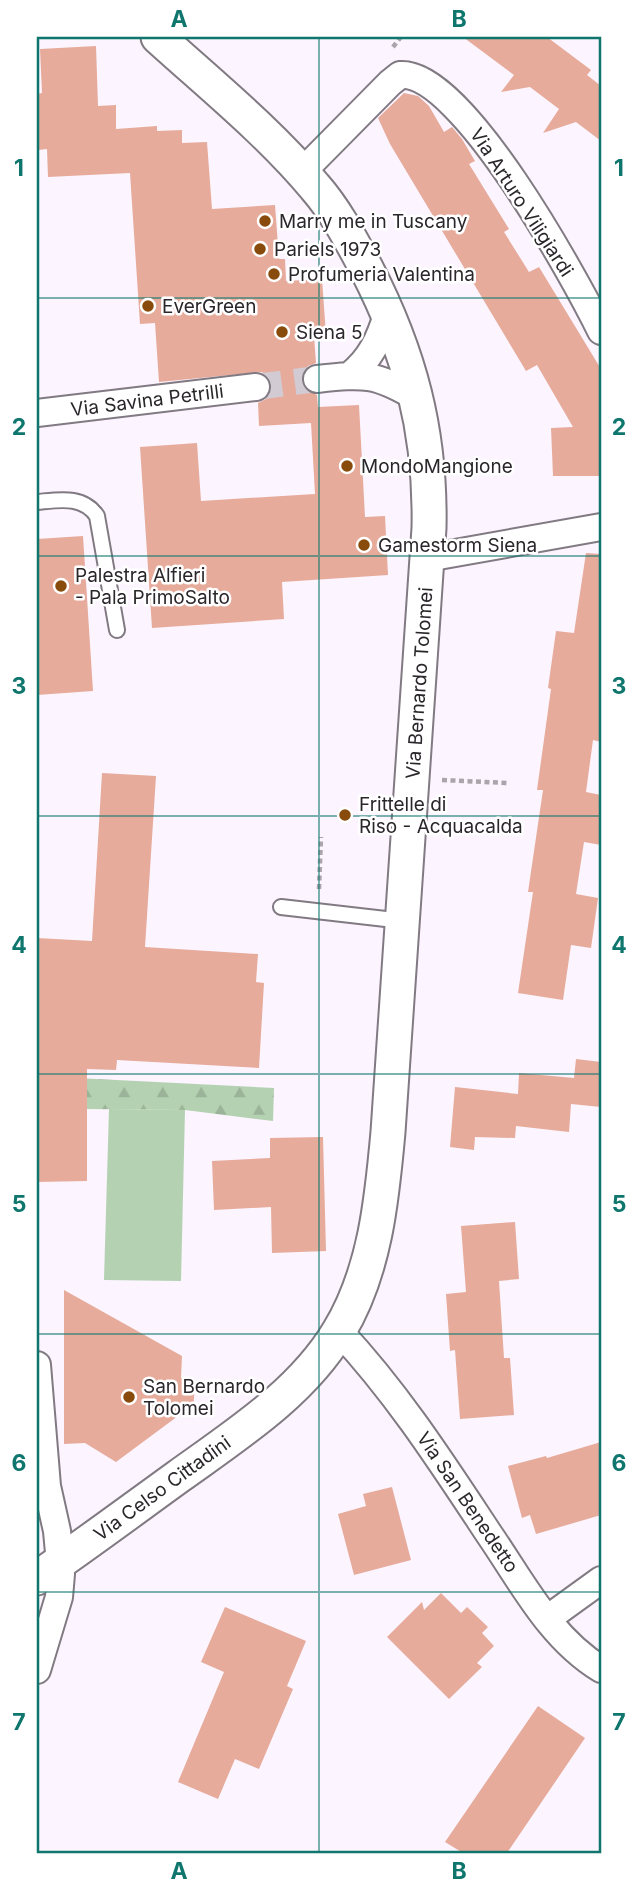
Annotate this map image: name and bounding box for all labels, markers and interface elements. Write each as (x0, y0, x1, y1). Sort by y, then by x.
text: A (170, 5, 188, 33)
text: B (451, 5, 467, 33)
street label: Via Arturo Viligiardi (465, 124, 578, 281)
text: 1 (14, 154, 24, 182)
text: 1 (614, 154, 624, 182)
place label: Marry me in Tuscany (279, 210, 468, 233)
marker: Marry me in Tuscany (257, 213, 273, 229)
place label: Pariels 1973 (274, 238, 381, 261)
marker: Pariels 1973 (252, 241, 268, 257)
place label: Profumeria Valentina (288, 263, 475, 286)
marker: Profumeria Valentina (266, 266, 282, 282)
place label: EverGreen (162, 295, 256, 318)
marker: EverGreen (140, 298, 156, 314)
place label: Siena 5 (296, 321, 363, 344)
marker: Siena 5 (274, 324, 290, 340)
street label: Via Savina Petrilli (69, 380, 225, 421)
text: 2 (12, 413, 26, 441)
text: 2 (612, 413, 626, 441)
place label: MondoMangione (361, 455, 513, 478)
marker: MondoMangione (339, 458, 355, 474)
place label: Gamestorm Siena (378, 534, 537, 557)
marker: Gamestorm Siena (356, 537, 372, 553)
place label: Palestra Alfieri - Pala PrimoSalto (75, 564, 230, 609)
marker: Palestra Alfieri - Pala PrimoSalto (53, 578, 69, 594)
street label: Via Bernardo Tolomei (401, 586, 438, 780)
text: 3 (12, 672, 26, 700)
text: 3 (612, 672, 626, 700)
place label: Frittelle di Riso - Acquacalda (359, 793, 523, 838)
marker: Frittelle di Riso - Acquacalda (337, 807, 353, 823)
text: 4 (11, 931, 27, 959)
text: 4 (611, 931, 627, 959)
text: 5 (12, 1190, 26, 1218)
text: 5 (612, 1190, 626, 1218)
place label: San Bernardo Tolomei (143, 1375, 265, 1420)
marker: San Bernardo Tolomei (121, 1389, 137, 1405)
street label: Via San Benedetto (412, 1428, 523, 1577)
street label: Via Celso Cittadini (89, 1431, 235, 1546)
text: 6 (12, 1449, 26, 1477)
text: 6 (612, 1449, 626, 1477)
text: 7 (12, 1708, 26, 1736)
text: 7 (612, 1708, 626, 1736)
text: A (170, 1857, 188, 1885)
text: B (451, 1857, 467, 1885)

